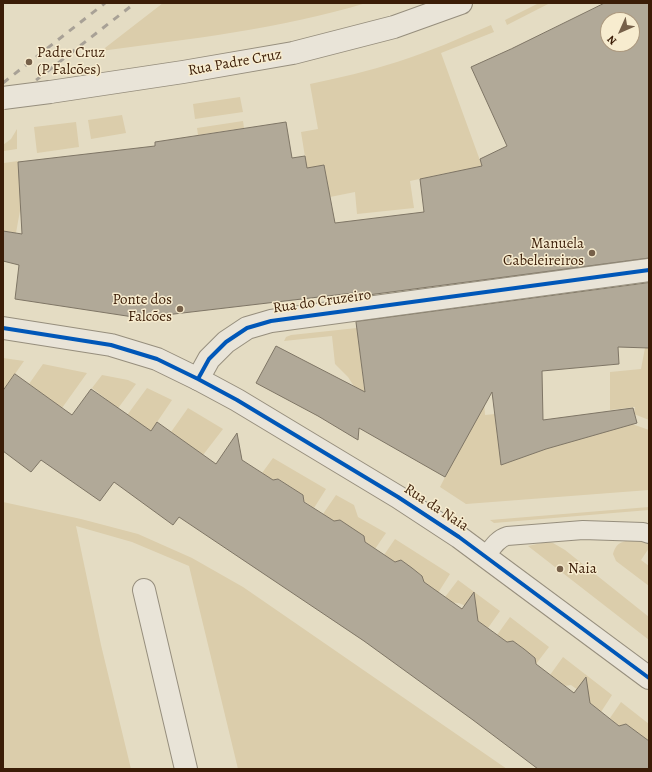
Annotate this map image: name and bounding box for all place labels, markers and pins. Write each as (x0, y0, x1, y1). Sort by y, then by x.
place label: Padre Cruz (P Falcões) (37, 44, 105, 79)
marker: Padre Cruz (P Falcões) (24, 57, 34, 67)
place label: Manuela Cabeleireiros (503, 235, 584, 270)
marker: Manuela Cabeleireiros (587, 248, 597, 258)
place label: Ponte dos Falcões (113, 291, 172, 326)
marker: Ponte dos Falcões (175, 304, 185, 314)
place label: Naia (568, 560, 597, 578)
marker: Naia (555, 564, 565, 574)

